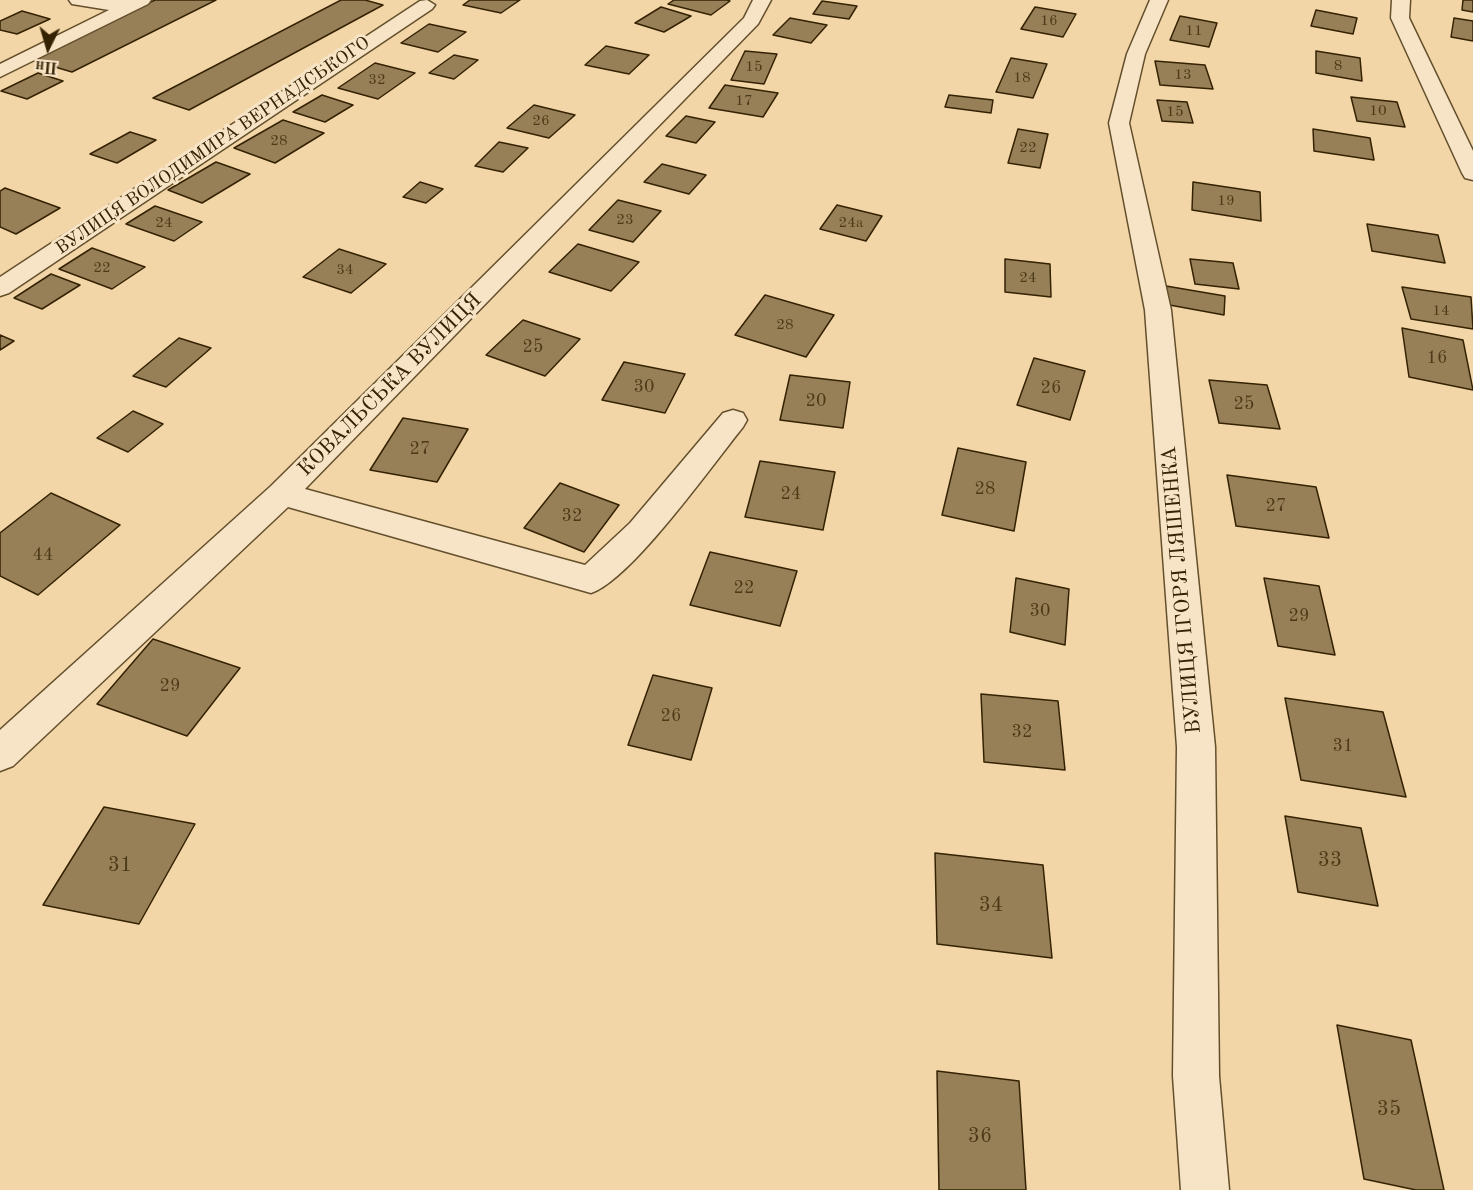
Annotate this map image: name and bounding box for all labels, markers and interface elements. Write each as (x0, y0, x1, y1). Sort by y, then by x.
house number: 16 (1040, 12, 1058, 30)
north arrow (18, 18, 78, 78)
house number: 11 (1185, 22, 1203, 40)
street label: ВУЛИЦЯ ВОЛОДИМИРА ВЕРНАДСЬКОГО (52, 32, 374, 260)
text: Пн (35, 57, 58, 75)
house number: 8 (1334, 57, 1342, 75)
house number: 15 (745, 58, 763, 76)
house number: 13 (1174, 66, 1192, 84)
house number: 18 (1013, 69, 1031, 87)
house number: 32 (368, 71, 386, 89)
house number: 17 (735, 92, 753, 110)
house number: 10 (1369, 102, 1387, 120)
house number: 15 (1166, 103, 1184, 121)
house number: 26 (532, 112, 550, 130)
house number: 28 (270, 132, 288, 150)
house number: 22 (1019, 139, 1037, 157)
house number: 19 (1217, 192, 1235, 210)
house number: 23 (616, 211, 634, 229)
house number: 24 (155, 214, 173, 232)
house number: 24а (839, 214, 863, 232)
house number: 22 (93, 259, 111, 277)
house number: 34 (336, 261, 354, 279)
house number: 24 (1019, 269, 1037, 287)
street label: КОВАЛЬСЬКА ВУЛИЦЯ (293, 288, 487, 482)
house number: 14 (1432, 302, 1450, 320)
house number: 28 (776, 316, 794, 334)
house number: 25 (523, 336, 543, 358)
house number: 16 (1427, 347, 1447, 369)
house number: 30 (634, 376, 654, 398)
house number: 26 (1041, 377, 1061, 399)
house number: 20 (806, 390, 826, 412)
house number: 25 (1234, 393, 1254, 415)
house number: 27 (410, 438, 430, 460)
street label: ВУЛИЦЯ ІГОРЯ ЛЯШЕНКА (1157, 445, 1207, 735)
house number: 28 (975, 478, 995, 500)
house number: 24 (781, 483, 801, 505)
house number: 27 (1266, 495, 1286, 517)
house number: 32 (562, 505, 582, 527)
house number: 44 (33, 544, 53, 566)
house number: 22 (734, 577, 754, 599)
house number: 30 (1030, 600, 1050, 622)
house number: 29 (1289, 605, 1309, 627)
house number: 29 (160, 675, 180, 697)
house number: 26 (661, 705, 681, 727)
house number: 32 (1012, 721, 1032, 743)
house number: 31 (1333, 735, 1353, 757)
house number: 33 (1318, 847, 1342, 873)
house number: 31 (108, 852, 132, 878)
house number: 34 (979, 892, 1003, 918)
house number: 35 (1377, 1096, 1401, 1122)
house number: 36 (968, 1123, 992, 1149)

